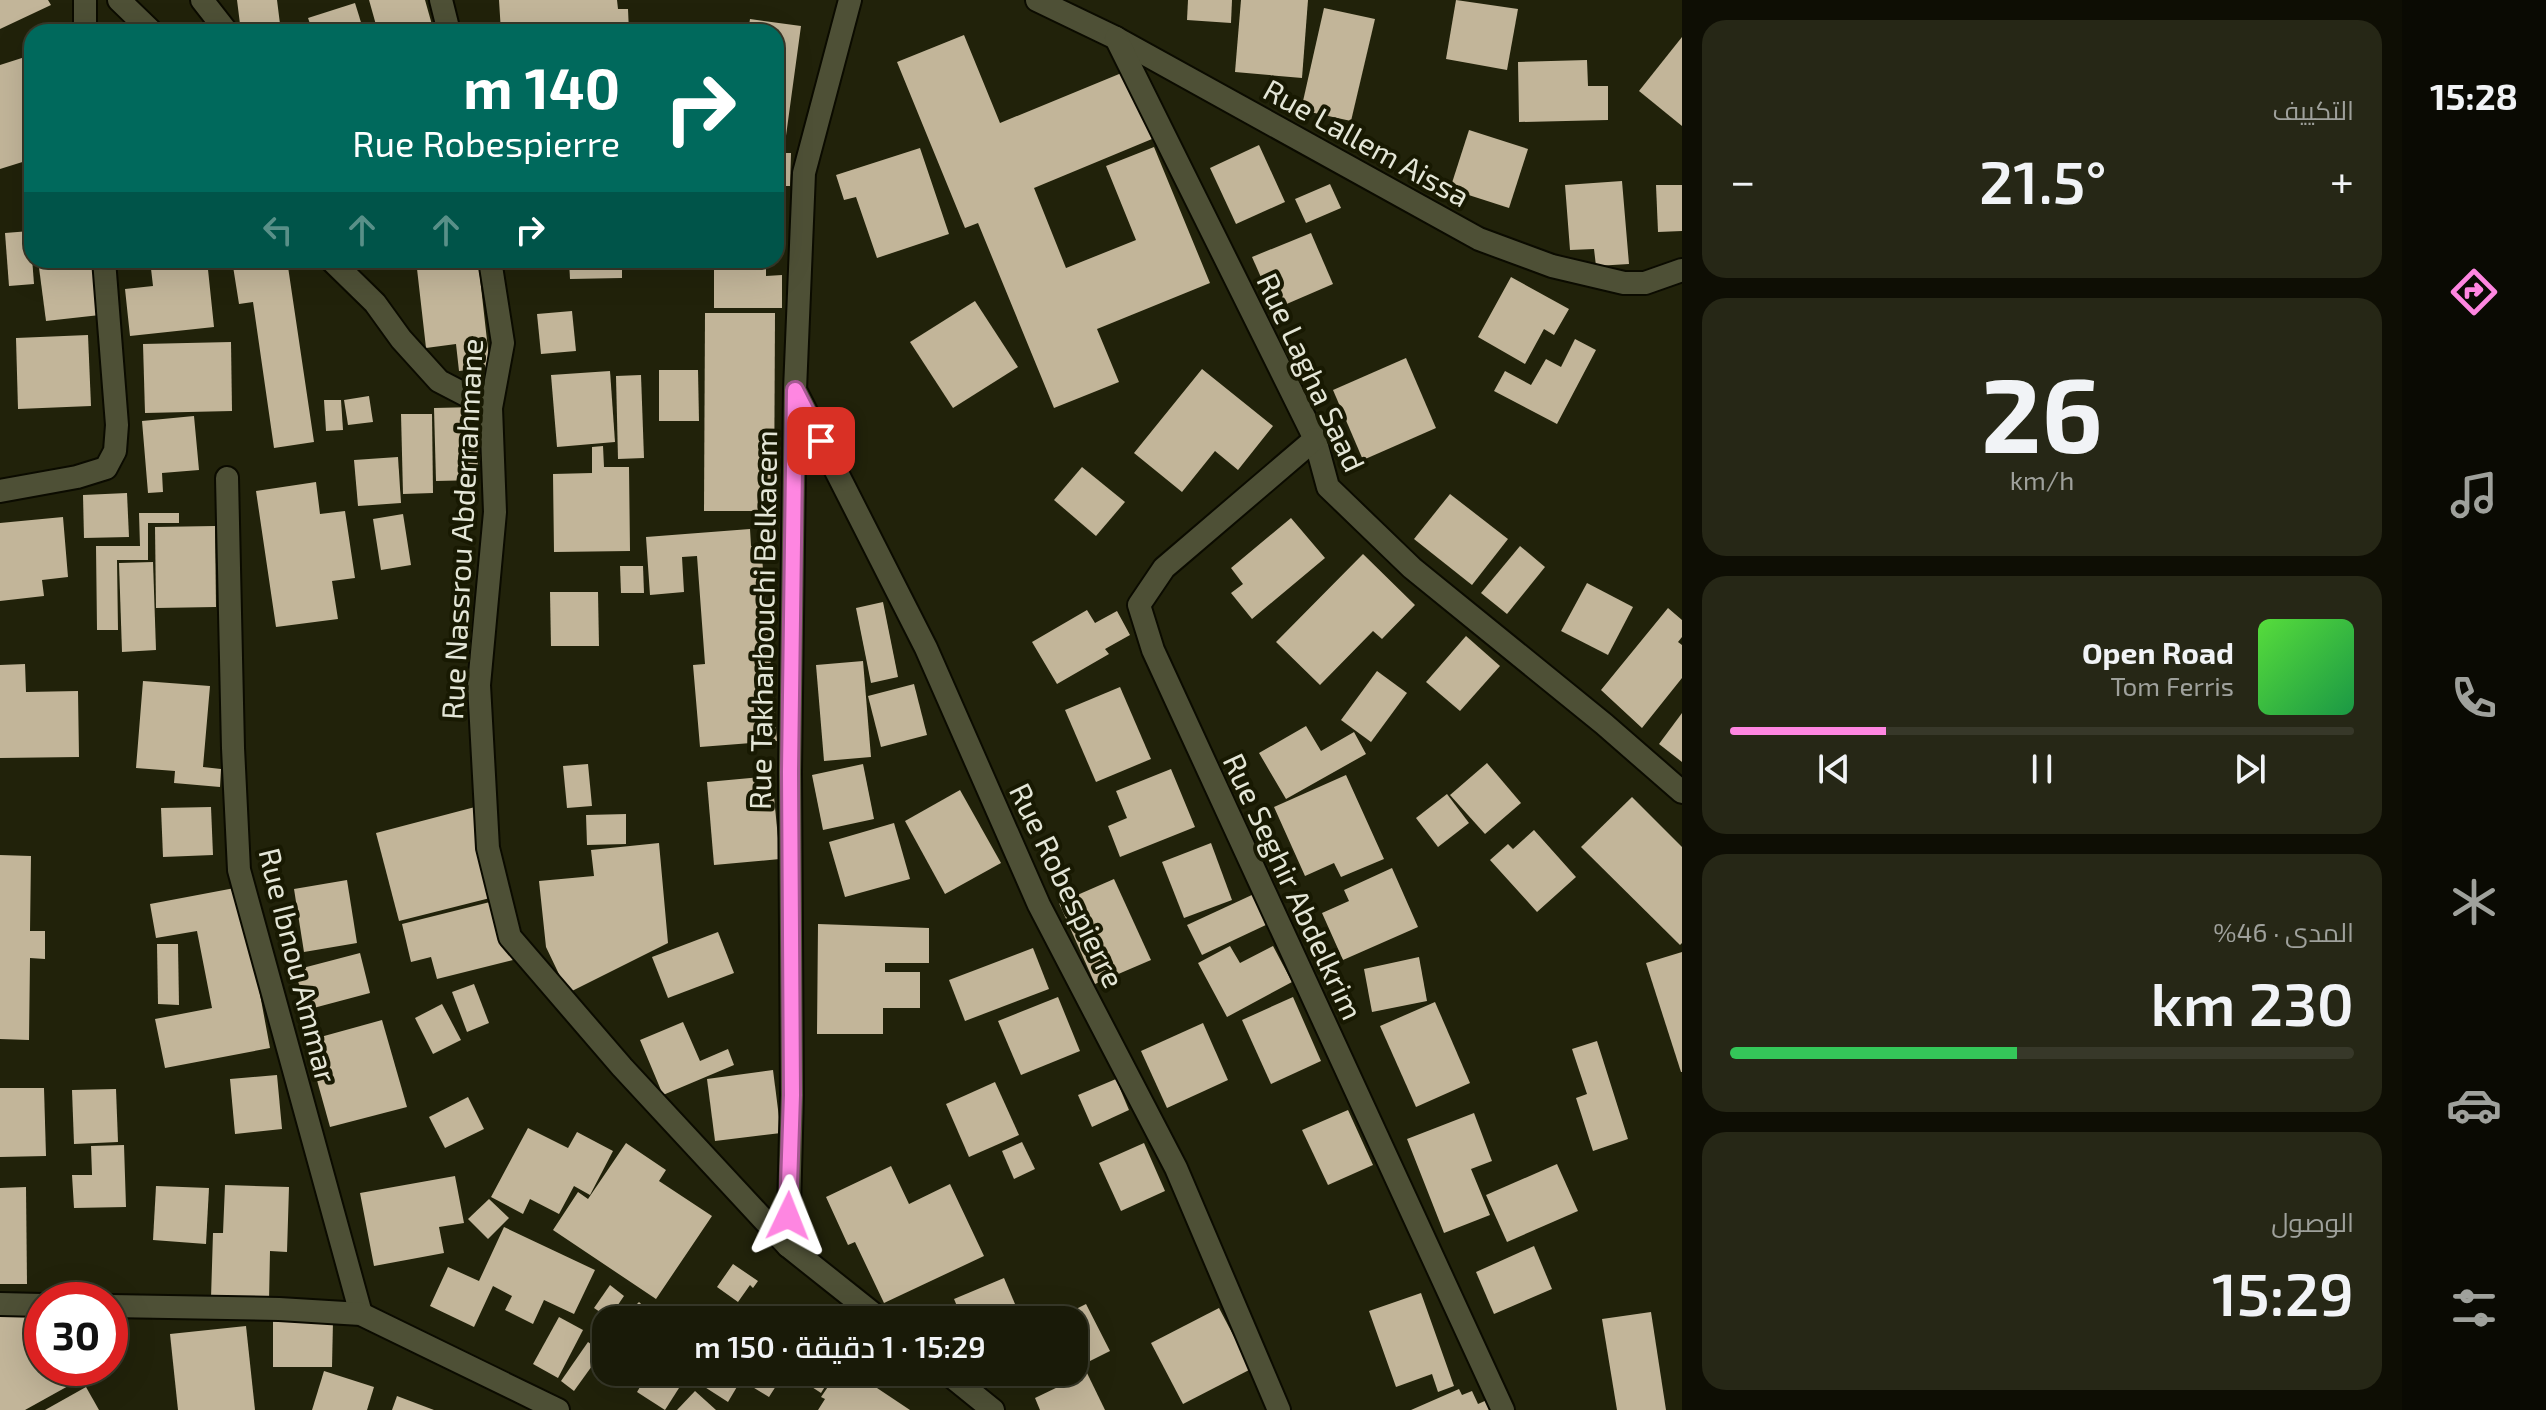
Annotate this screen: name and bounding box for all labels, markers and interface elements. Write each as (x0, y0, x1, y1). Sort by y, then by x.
text: 140 m (463, 53, 620, 120)
icon: right (648, 56, 752, 160)
street label: Rue Lallem Aissa (1258, 71, 1476, 213)
text: 15:28 (2430, 74, 2518, 117)
text: التكييف (2272, 94, 2354, 125)
text: Rue Robespierre (352, 121, 620, 164)
text: 21.5° (1979, 144, 2107, 216)
text: − (1730, 153, 1756, 206)
text: + (2330, 153, 2354, 206)
icon: left (256, 208, 300, 252)
icon: ahead (340, 208, 384, 252)
icon: ahead (424, 208, 468, 252)
icon: right (508, 208, 552, 252)
icon: directions (2446, 264, 2502, 320)
street label: Rue Lagha Saad (1250, 267, 1374, 477)
street label: Rue Nassrou Abderrahmane (433, 338, 489, 720)
text: 26 (1981, 349, 2103, 474)
pin (787, 407, 855, 475)
icon: arrive (799, 419, 843, 463)
street label: Rue Takharbouchi Belkacem (741, 430, 783, 810)
text: km/h (2010, 464, 2074, 495)
icon: music (2446, 467, 2502, 523)
text: Open Road (2082, 634, 2234, 670)
text: Tom Ferris (2110, 670, 2234, 701)
icon: phone (2446, 670, 2502, 726)
street label: Rue Seghir Abdelkrim (1217, 747, 1371, 1025)
icon: previous (1812, 747, 1856, 791)
icon: pause (2020, 747, 2064, 791)
icon: next (2228, 747, 2272, 791)
street label: Rue Robespierre (1003, 777, 1133, 993)
street label: Rue Ibnou Ammar (252, 844, 346, 1086)
icon: climate (2446, 874, 2502, 930)
text: المدى · 46% (2213, 916, 2354, 947)
text: 230 km (2151, 966, 2354, 1038)
icon: car (2446, 1077, 2502, 1133)
position arrow (746, 1174, 830, 1258)
text: الوصول (2271, 1206, 2354, 1237)
text: 15:29 (2212, 1256, 2354, 1328)
icon: filters (2446, 1280, 2502, 1336)
speed limit sign: 30 (24, 1282, 128, 1386)
text: 15:29 · 1 دقيقة · 150 m (694, 1328, 986, 1364)

